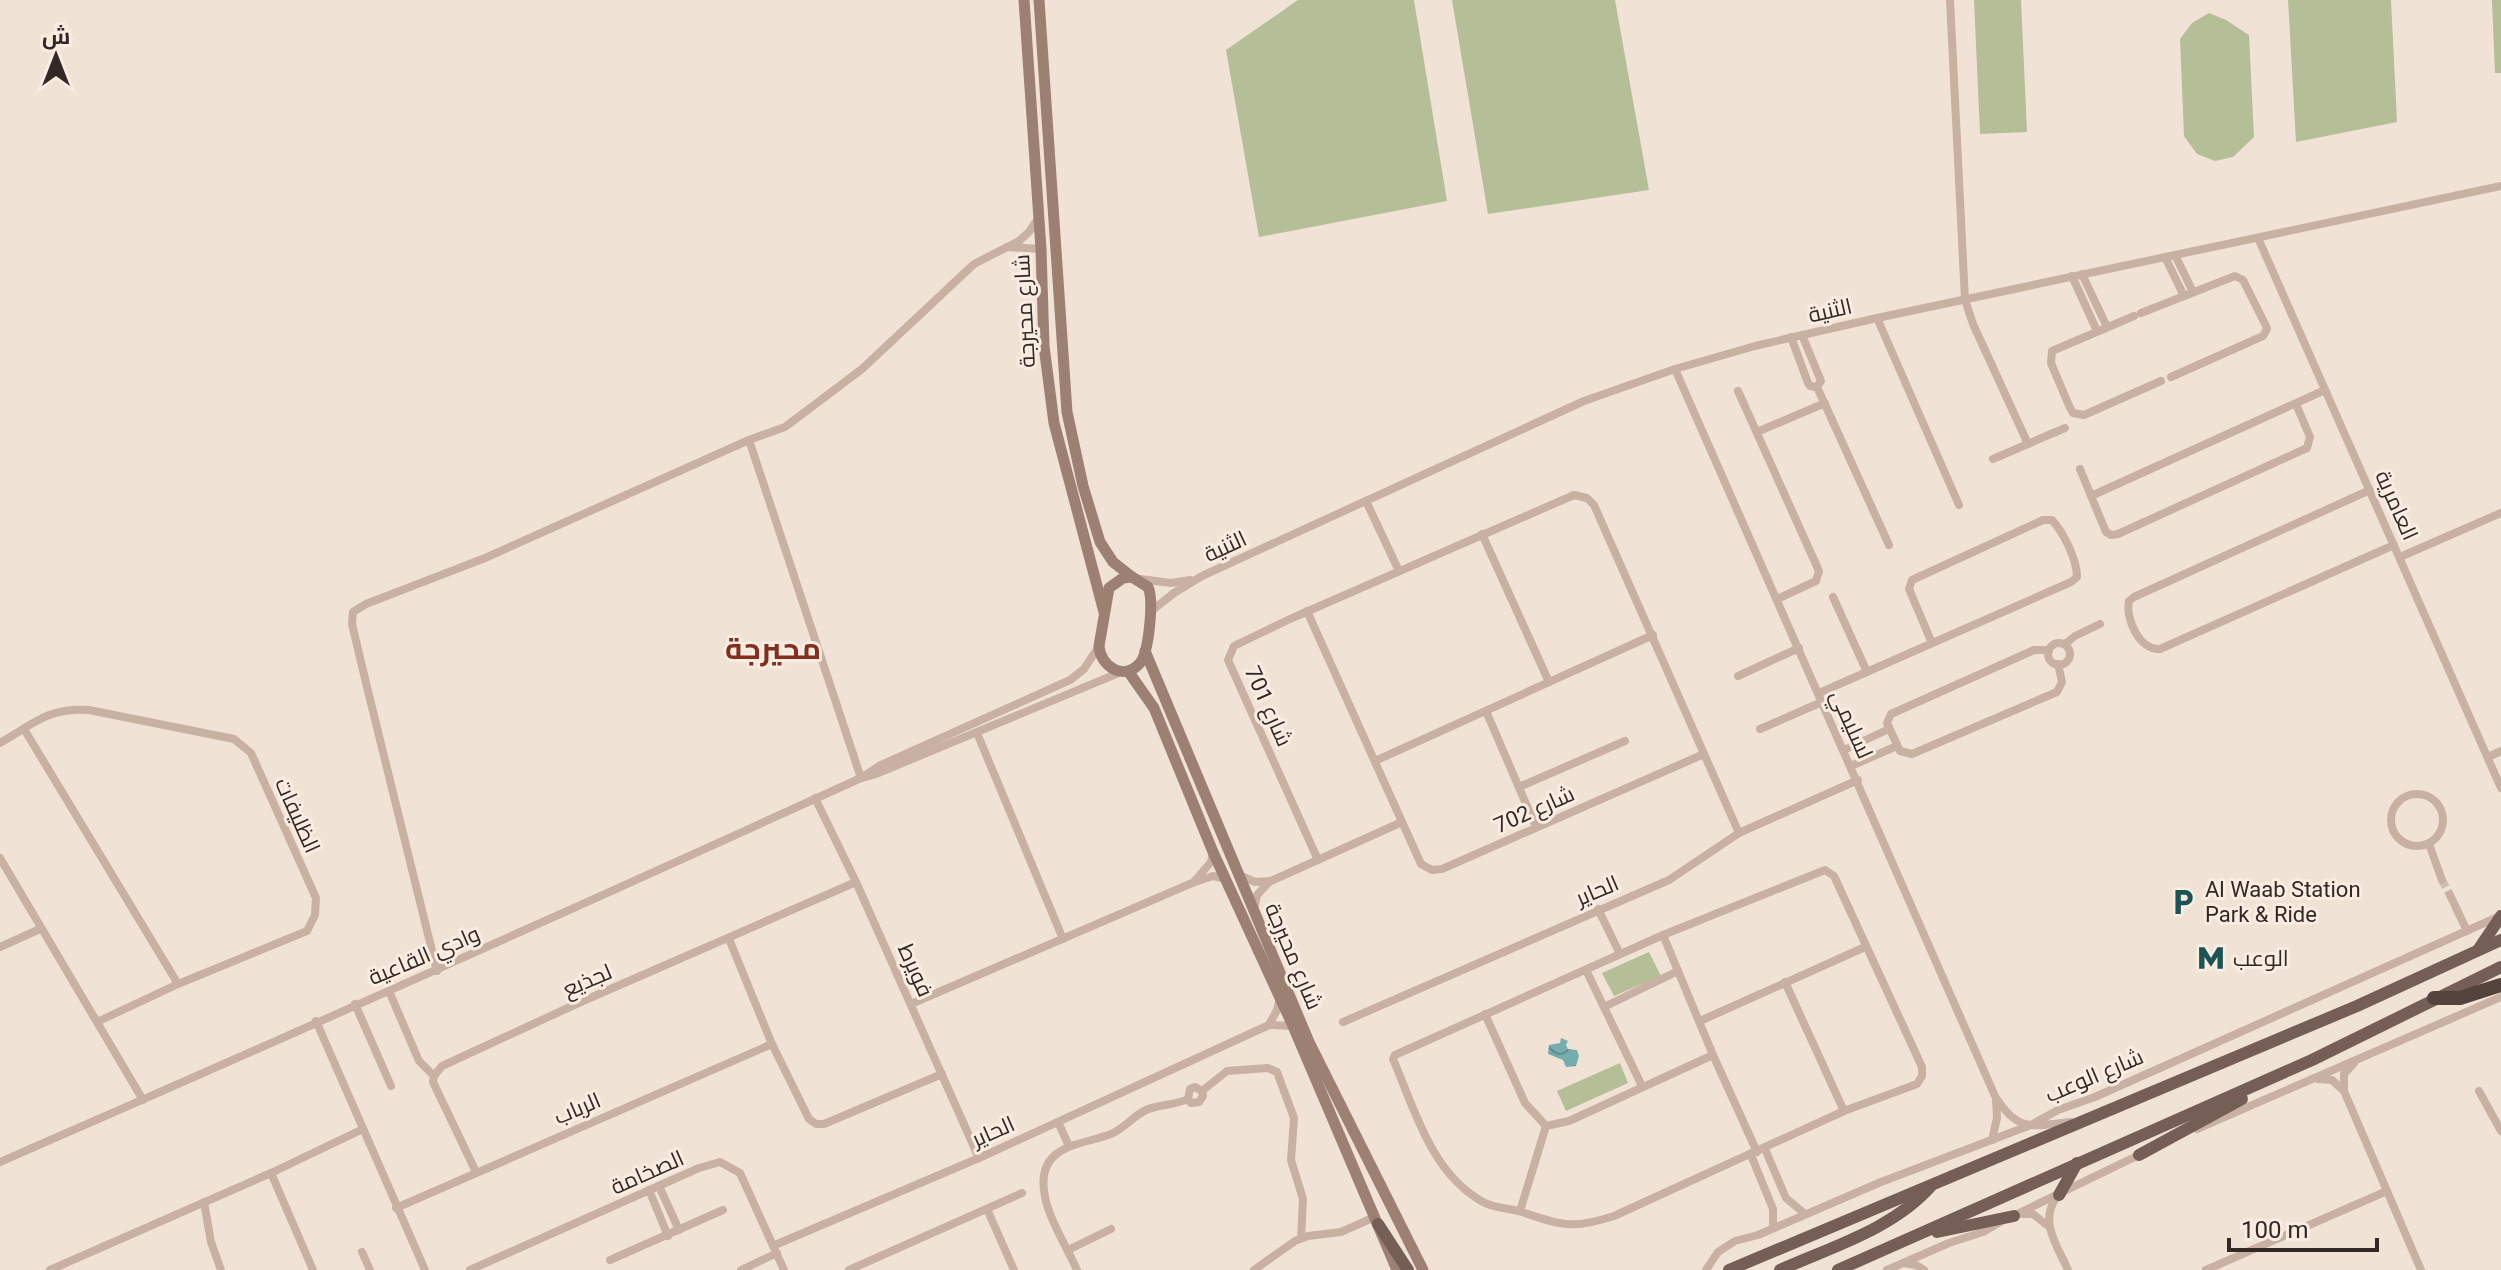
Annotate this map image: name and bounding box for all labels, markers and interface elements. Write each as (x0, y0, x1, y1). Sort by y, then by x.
north arrow (16, 16, 96, 96)
text: ش (42, 24, 70, 50)
street label: شارع محيرجة (1009, 254, 1042, 368)
street label: الثنية (1806, 293, 1854, 328)
street label: العامرية (2370, 467, 2423, 544)
street label: الثنية (1200, 526, 1250, 567)
district label: محيرجة (725, 631, 821, 667)
street label: شارع 701 (1238, 662, 1297, 751)
street label: لسليمي (1822, 686, 1878, 764)
street label: الظليفات (270, 774, 325, 857)
street label: شارع 702 (1490, 781, 1579, 840)
street label: الحاير (1570, 870, 1622, 911)
place label: Al Waab Station Park & Ride (2205, 877, 2361, 927)
parking icon: Al Waab Station Park & Ride (2168, 887, 2198, 917)
street label: شارع محيرجة (1258, 899, 1327, 1014)
street label: وادي القاعية (365, 921, 485, 994)
street label: فويرط (893, 940, 938, 1001)
metro station icon: الوعب (2196, 943, 2226, 973)
place label: الوعب (2233, 946, 2289, 971)
street label: لجذيع (559, 959, 616, 1004)
street label: شارع الوعب (2042, 1044, 2148, 1109)
street label: الرباب (550, 1088, 604, 1129)
street label: الحاير (966, 1111, 1018, 1153)
street label: الصخامة (607, 1145, 688, 1200)
scale bar (2229, 1202, 2377, 1252)
text: 100 m (2241, 1216, 2308, 1244)

